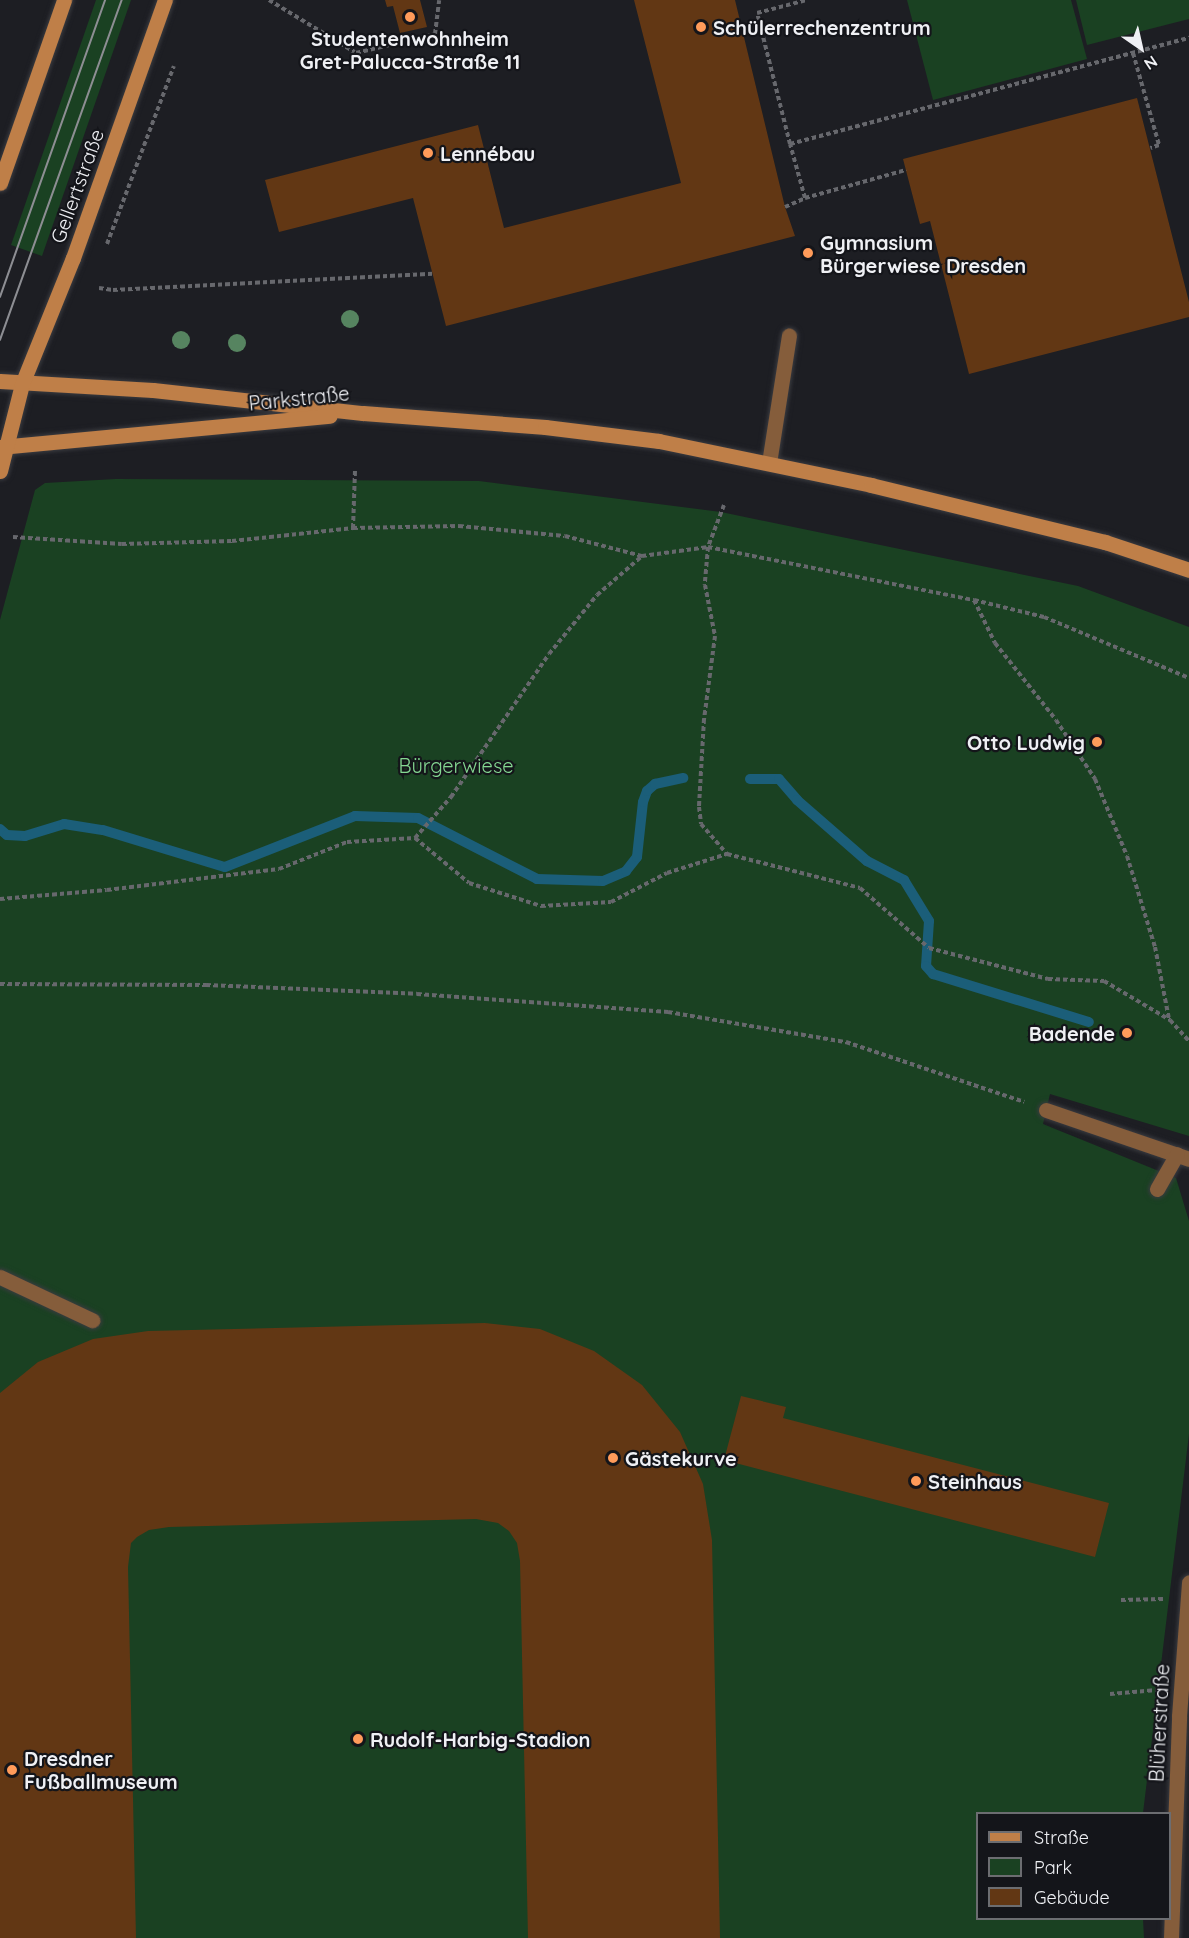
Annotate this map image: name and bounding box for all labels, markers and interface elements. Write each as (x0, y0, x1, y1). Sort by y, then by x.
marker: Studentenwohnheim Gret-Palucca-Straße 11 (403, 10, 417, 24)
place label: Schülerrechenzentrum (713, 15, 931, 39)
north arrow (1111, 18, 1171, 78)
marker: Schülerrechenzentrum (694, 20, 708, 34)
place label: Studentenwohnheim Gret-Palucca-Straße 11 (300, 27, 520, 74)
text: N (1141, 51, 1162, 74)
street label: Gellertstraße (45, 126, 109, 246)
place label: Lennébau (440, 141, 535, 165)
marker: Lennébau (421, 146, 435, 160)
place label: Gymnasium Bürgerwiese Dresden (820, 230, 1026, 277)
marker: Gymnasium Bürgerwiese Dresden (801, 246, 815, 260)
street label: Parkstraße (247, 381, 351, 415)
place label: Otto Ludwig (967, 730, 1085, 754)
marker: Otto Ludwig (1090, 735, 1104, 749)
park label: Bürgerwiese (398, 753, 514, 777)
place label: Badende (1029, 1021, 1115, 1045)
marker: Badende (1120, 1026, 1134, 1040)
place label: Gästekurve (625, 1446, 737, 1470)
marker: Gästekurve (606, 1451, 620, 1465)
place label: Steinhaus (928, 1469, 1022, 1493)
marker: Steinhaus (909, 1474, 923, 1488)
street label: Blüherstraße (1144, 1663, 1174, 1783)
place label: Rudolf-Harbig-Stadion (370, 1727, 590, 1751)
marker: Rudolf-Harbig-Stadion (351, 1732, 365, 1746)
place label: Dresdner Fußballmuseum (24, 1746, 178, 1793)
marker: Dresdner Fußballmuseum (5, 1763, 19, 1777)
legend (976, 1812, 1171, 1920)
text: Straße (1034, 1826, 1089, 1849)
text: Park (1034, 1856, 1072, 1879)
text: Gebäude (1034, 1886, 1110, 1909)

